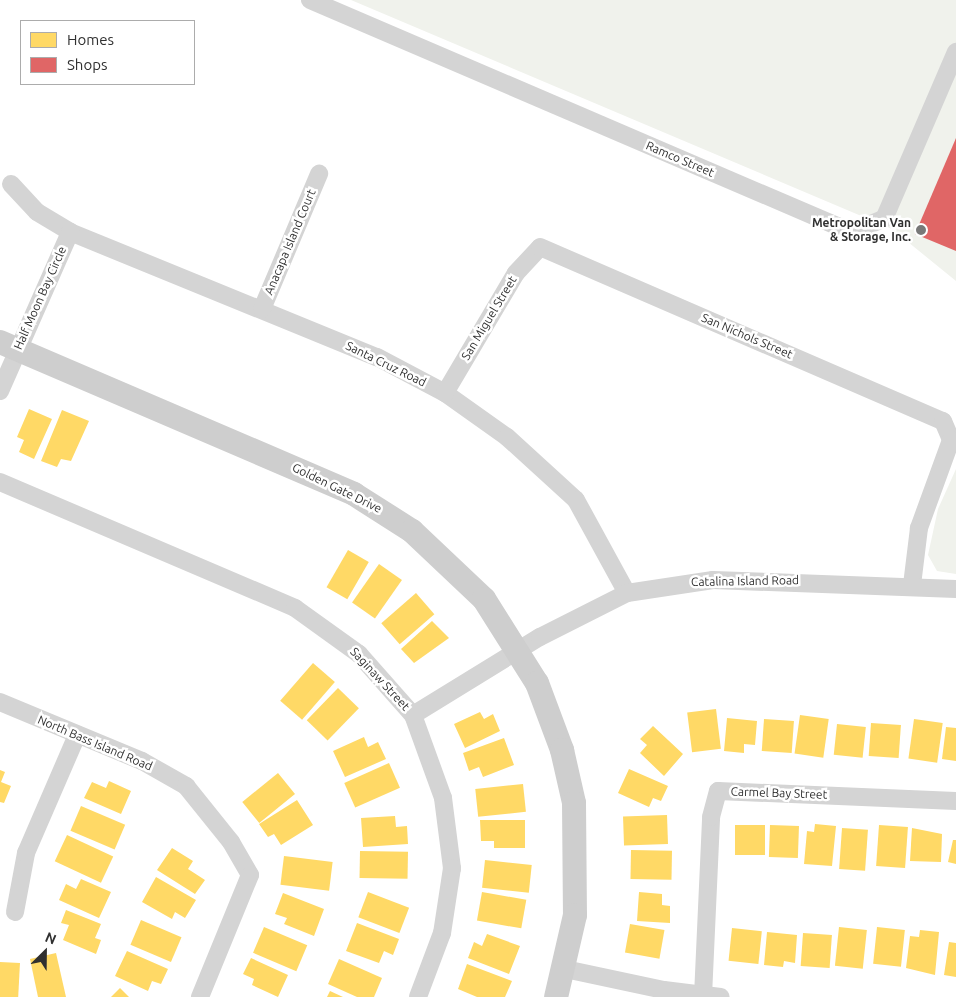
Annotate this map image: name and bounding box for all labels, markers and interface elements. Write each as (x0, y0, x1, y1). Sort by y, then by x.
legend (20, 20, 195, 85)
text: Homes (67, 31, 114, 48)
text: Shops (67, 56, 108, 73)
street label: Ramco Street (644, 138, 716, 180)
street label: Anacapa Island Court (261, 187, 319, 297)
place label: Metropolitan Van & Storage, Inc. (812, 216, 911, 244)
marker: Metropolitan Van & Storage, Inc. (915, 224, 927, 236)
street label: Half Moon Bay Circle (11, 244, 69, 352)
street label: San Miguel Street (458, 273, 520, 363)
street label: San Nichols Street (699, 310, 795, 362)
street label: Santa Cruz Road (343, 338, 429, 390)
street label: Golden Gate Drive (290, 460, 384, 516)
street label: Catalina Island Road (691, 573, 799, 589)
street label: Saginaw Street (347, 645, 413, 713)
street label: North Bass Island Road (35, 712, 155, 774)
street label: Carmel Bay Street (730, 784, 828, 802)
north arrow (20, 927, 70, 977)
text: N (43, 929, 59, 948)

